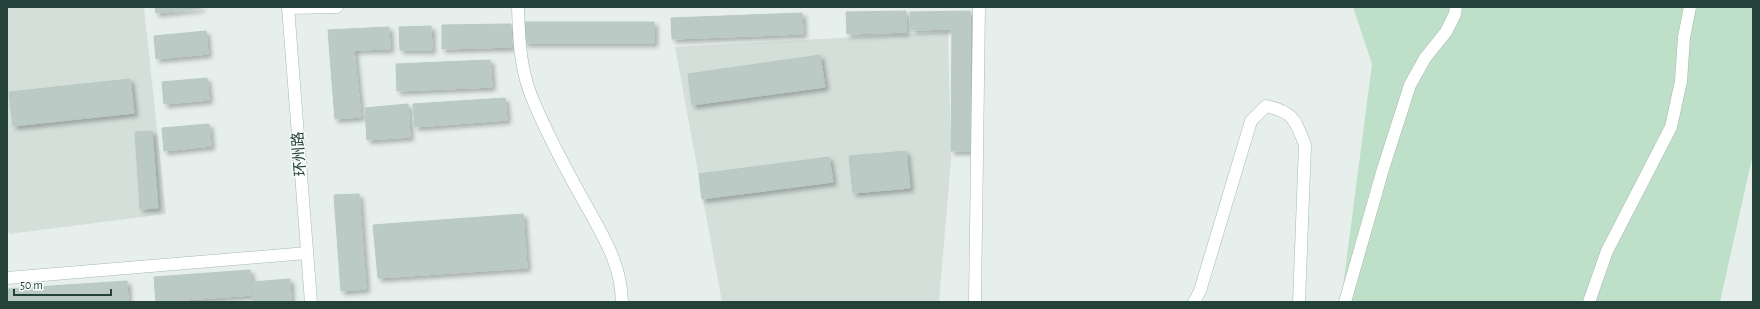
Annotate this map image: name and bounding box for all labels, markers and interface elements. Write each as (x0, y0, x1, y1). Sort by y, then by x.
street label: 环州路 (288, 131, 309, 177)
scale bar (14, 271, 111, 297)
text: 50 m (20, 279, 43, 291)

